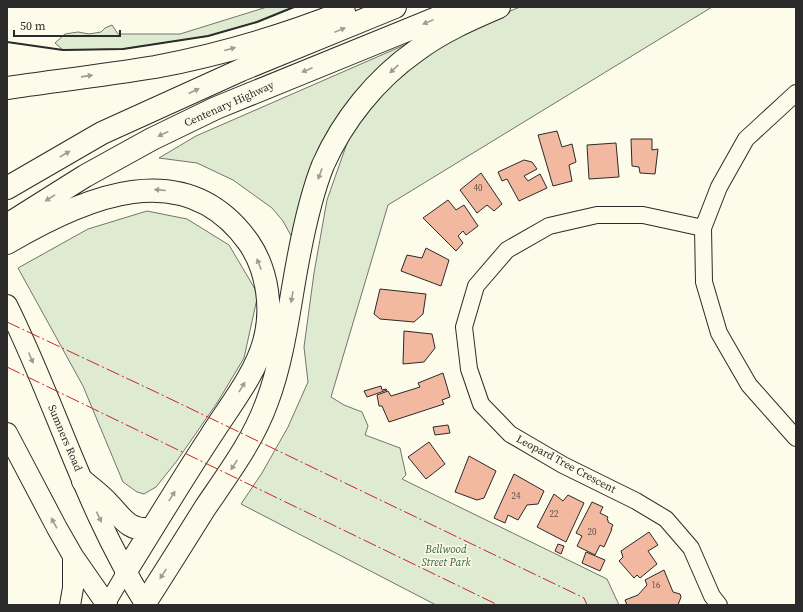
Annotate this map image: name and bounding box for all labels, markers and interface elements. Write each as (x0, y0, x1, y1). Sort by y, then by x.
scale bar (14, 12, 120, 38)
text: 50 m (20, 18, 46, 34)
one-way arrow (421, 19, 433, 25)
one-way arrow (334, 26, 346, 32)
one-way arrow (224, 46, 236, 52)
one-way arrow (389, 64, 399, 74)
one-way arrow (301, 68, 313, 74)
one-way arrow (81, 73, 93, 79)
street label: Centenary Highway (182, 77, 277, 131)
one-way arrow (189, 88, 200, 94)
one-way arrow (157, 131, 168, 137)
one-way arrow (59, 151, 71, 158)
one-way arrow (317, 169, 323, 181)
house number: 40 (473, 182, 483, 194)
one-way arrow (154, 187, 166, 194)
one-way arrow (44, 195, 56, 202)
one-way arrow (255, 257, 261, 269)
one-way arrow (288, 291, 294, 303)
one-way arrow (28, 353, 34, 364)
one-way arrow (238, 381, 245, 393)
street label: Sumners Road (44, 402, 86, 474)
street label: Leopard Tree Crescent (514, 431, 619, 497)
one-way arrow (231, 459, 238, 471)
house number: 24 (511, 490, 521, 502)
one-way arrow (168, 491, 176, 501)
house number: 22 (549, 508, 559, 520)
one-way arrow (96, 511, 102, 522)
one-way arrow (50, 517, 57, 529)
house number: 20 (587, 526, 597, 538)
park label: Bellwood Street Park (421, 542, 471, 570)
one-way arrow (160, 568, 167, 580)
house number: 16 (651, 579, 661, 591)

